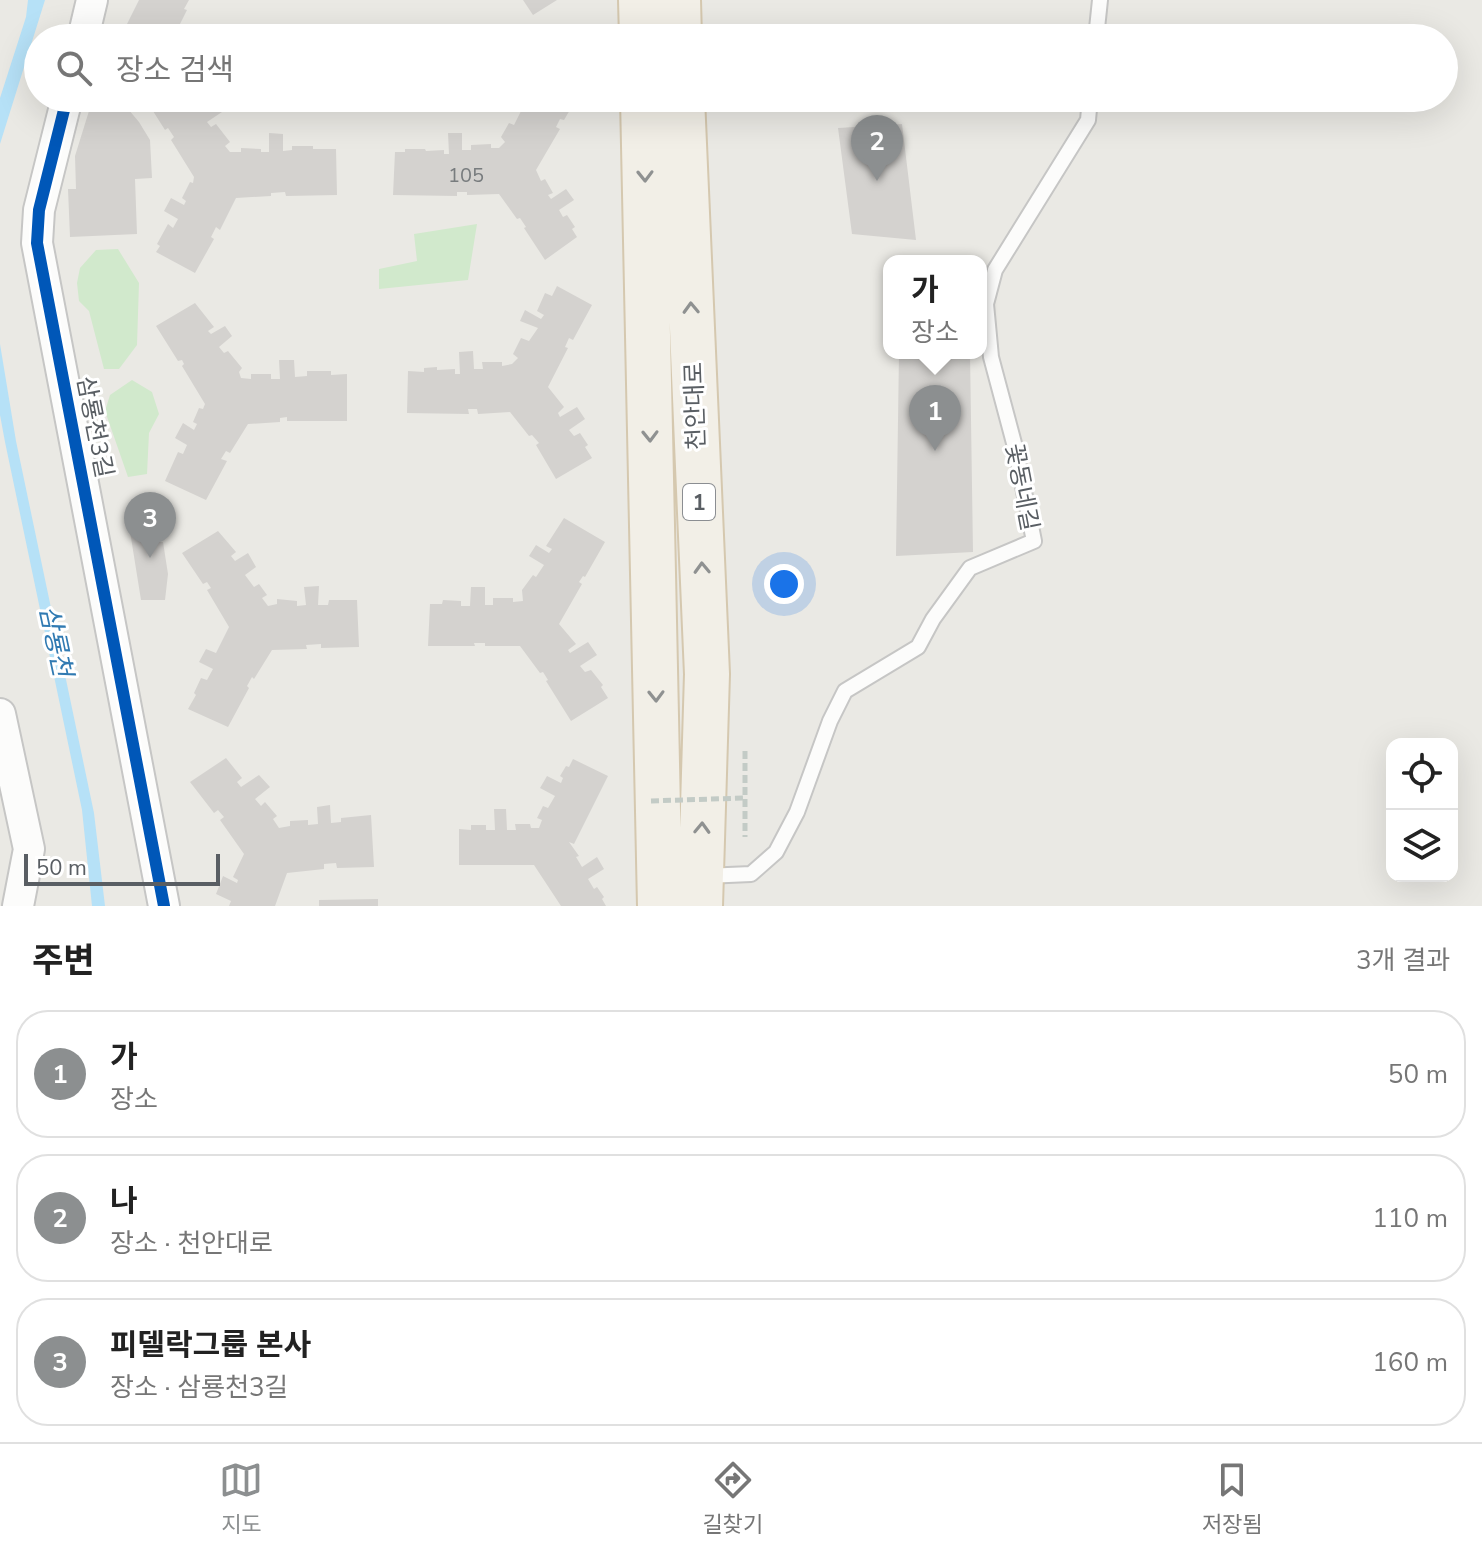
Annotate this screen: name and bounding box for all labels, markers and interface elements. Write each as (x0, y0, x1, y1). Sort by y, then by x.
search box (24, 24, 1458, 112)
icon: search (52, 46, 96, 90)
text: 장소 검색 (116, 50, 234, 91)
pin: 2 (851, 115, 903, 181)
house number: 105 (448, 162, 484, 189)
one-way arrow (636, 170, 653, 183)
popup (883, 255, 987, 359)
text: 가 (911, 270, 939, 311)
one-way arrow (682, 301, 699, 314)
text: 장소 (911, 315, 959, 350)
street label: 천안대로 (677, 361, 713, 451)
street label: 삼룡천3길 (69, 374, 121, 480)
pin: 1 (909, 385, 961, 451)
one-way arrow (642, 430, 659, 443)
street label: 꽃동네길 (998, 441, 1046, 533)
road number: 1 (683, 484, 715, 520)
pin: 3 (124, 492, 176, 558)
one-way arrow (694, 561, 711, 574)
your location (764, 564, 804, 604)
water label: 삼룡천 (31, 602, 81, 683)
one-way arrow (647, 690, 665, 703)
map controls (1386, 738, 1458, 882)
button: locate (1386, 738, 1458, 810)
button: layers (1386, 810, 1458, 882)
one-way arrow (693, 821, 710, 834)
scale bar (24, 850, 220, 886)
text: 50 m (36, 853, 87, 883)
text: 주변 (32, 938, 95, 984)
text: 3개 결과 (1356, 943, 1450, 978)
text: 가 (110, 1037, 138, 1078)
text: 1 (52, 1057, 68, 1092)
text: 50 m (1388, 1057, 1448, 1092)
text: 장소 (110, 1082, 158, 1117)
text: 나 (110, 1181, 138, 1222)
text: 2 (52, 1201, 68, 1236)
text: 110 m (1372, 1201, 1448, 1236)
text: 장소 · 천안대로 (110, 1226, 273, 1261)
text: 피델락그룹 본사 (110, 1325, 311, 1366)
text: 3 (52, 1345, 68, 1380)
text: 160 m (1372, 1345, 1448, 1380)
text: 장소 · 삼룡천3길 (110, 1370, 288, 1405)
tab: 지도 (219, 1458, 263, 1540)
tab: 길찾기 (702, 1458, 763, 1540)
tab: 저장됨 (1202, 1458, 1263, 1540)

